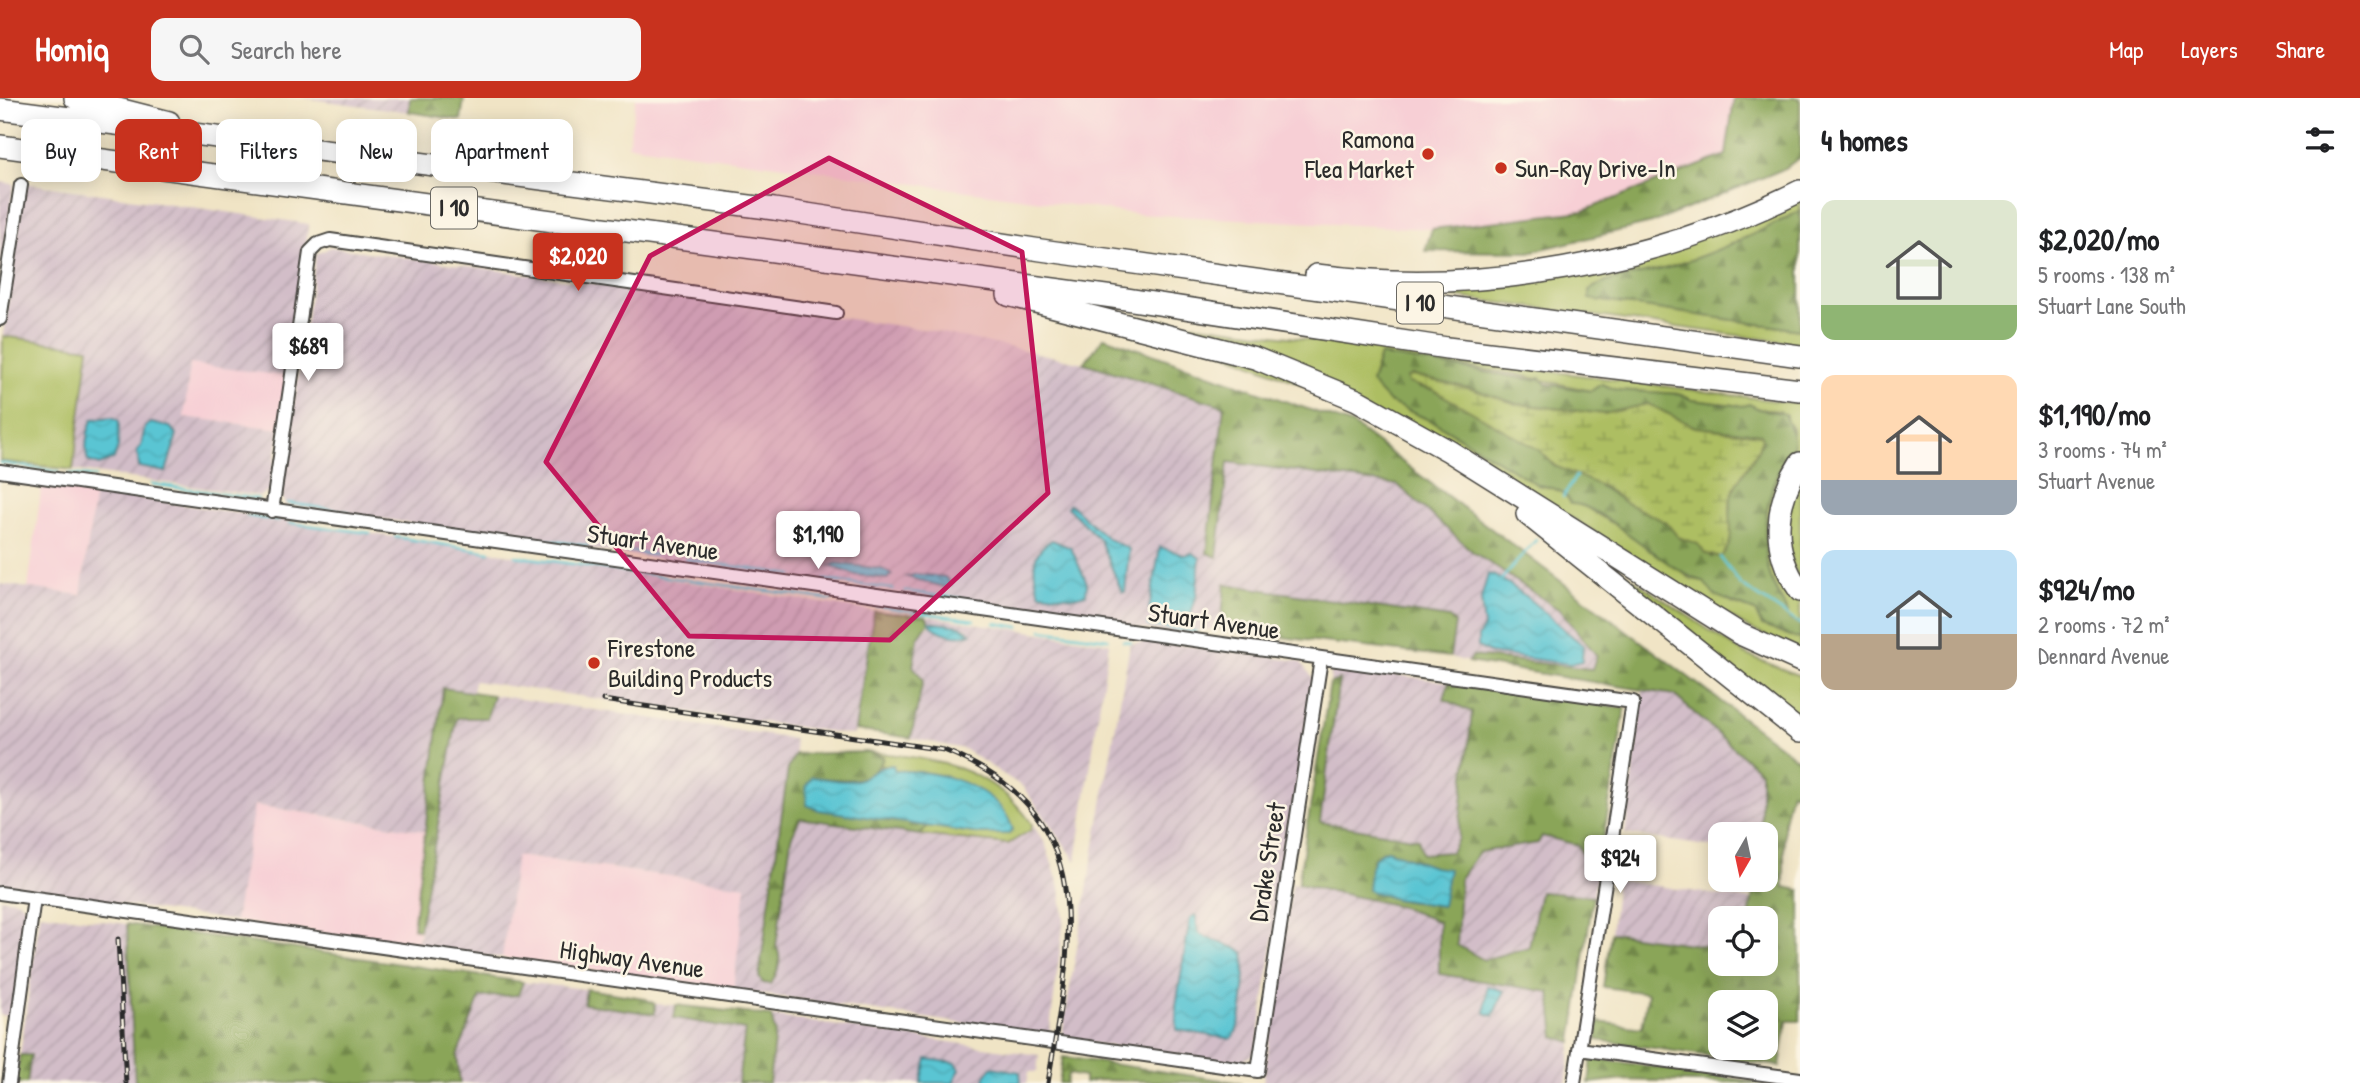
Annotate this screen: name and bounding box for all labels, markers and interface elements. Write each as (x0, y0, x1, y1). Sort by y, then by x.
search box (151, 18, 641, 81)
text: Homiq (35, 27, 109, 71)
icon: search (175, 30, 213, 68)
text: Search here (231, 32, 342, 67)
text: Map (2109, 33, 2143, 65)
text: Layers (2181, 33, 2238, 65)
text: Share (2276, 33, 2325, 65)
chip: Buy (21, 119, 101, 182)
chip: Rent (115, 119, 202, 182)
chip: Filters (216, 119, 322, 182)
chip: New (336, 119, 417, 182)
chip: Apartment (431, 119, 573, 182)
text: 4 homes (1821, 120, 1908, 160)
place label: Ramona Flea Market (1304, 121, 1415, 186)
icon: filters (2301, 121, 2339, 159)
marker: Ramona Flea Market (1420, 146, 1436, 162)
place label: Sun-Ray Drive-In (1515, 150, 1676, 185)
marker: Sun-Ray Drive-In (1493, 160, 1509, 176)
road number: I 10 (431, 188, 477, 228)
text: $2,020/mo (2038, 219, 2159, 259)
icon: home (1877, 228, 1961, 312)
pin: $2,020 (521, 234, 635, 293)
text: $2,020 (549, 240, 607, 271)
text: 5 rooms · 138 m² (2038, 259, 2175, 290)
road number: I 10 (1397, 282, 1443, 324)
text: Stuart Lane South (2038, 290, 2186, 321)
pin: $689 (267, 324, 349, 383)
text: $689 (288, 330, 328, 361)
text: $1,190/mo (2038, 394, 2151, 434)
icon: home (1877, 403, 1961, 487)
text: 3 rooms · 74 m² (2038, 434, 2167, 465)
text: Stuart Avenue (2038, 465, 2155, 496)
pin: $1,190 (761, 512, 875, 571)
street label: Stuart Avenue (585, 515, 721, 568)
text: $1,190 (792, 518, 844, 549)
text: $924/mo (2038, 569, 2135, 609)
icon: home (1877, 578, 1961, 662)
street label: Stuart Avenue (1146, 594, 1282, 647)
text: 2 rooms · 72 m² (2038, 609, 2170, 640)
place label: Firestone Building Products (607, 630, 772, 695)
text: Dennard Avenue (2038, 640, 2169, 671)
marker: Firestone Building Products (586, 655, 602, 671)
street label: Drake Street (1240, 799, 1293, 924)
north arrow (1708, 822, 1778, 892)
map controls (1708, 822, 1778, 1060)
pin: $924 (1579, 836, 1661, 895)
text: $924 (1600, 842, 1640, 873)
button: locate (1708, 906, 1778, 976)
street label: Highway Avenue (558, 931, 707, 986)
button: layers (1708, 990, 1778, 1060)

